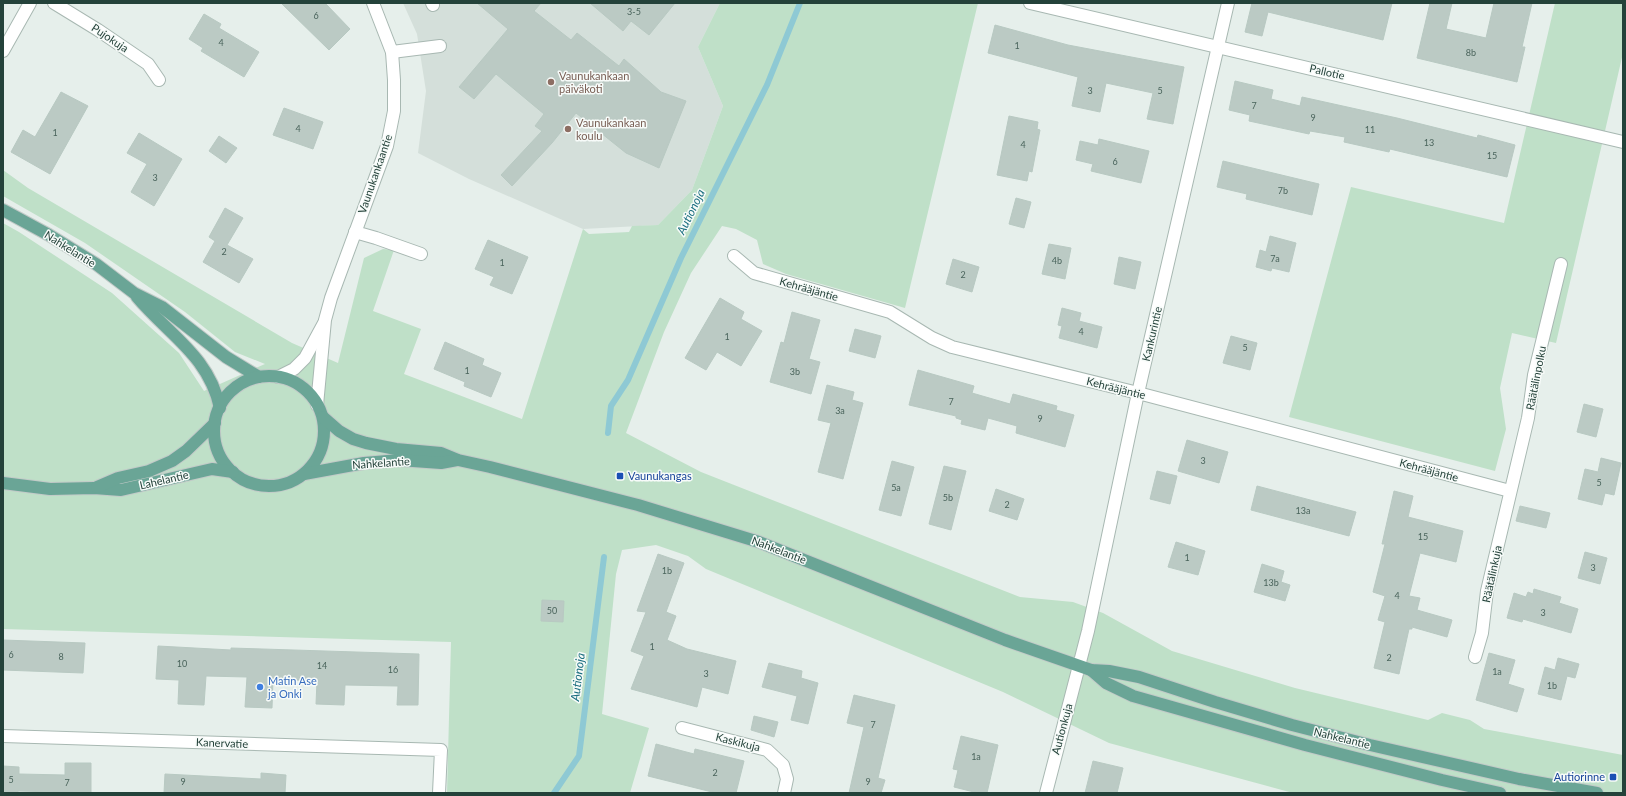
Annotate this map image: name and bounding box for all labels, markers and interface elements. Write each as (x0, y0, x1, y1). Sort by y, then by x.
house number: 3-5 (627, 6, 641, 17)
house number: 6 (313, 10, 319, 21)
street label: Pujokuja (89, 21, 131, 55)
house number: 4 (218, 37, 224, 48)
house number: 1 (1014, 40, 1020, 51)
house number: 8b (1466, 47, 1476, 58)
street label: Pallotie (1308, 61, 1346, 82)
place label: Vaunukankaan päiväkoti (559, 69, 629, 95)
marker: Vaunukankaan päiväkoti (546, 77, 556, 87)
house number: 3 (1087, 85, 1093, 96)
house number: 5 (1157, 85, 1163, 96)
house number: 7 (1251, 100, 1257, 111)
house number: 9 (1310, 112, 1316, 123)
place label: Vaunukankaan koulu (576, 116, 646, 142)
house number: 4 (295, 123, 301, 134)
marker: Vaunukankaan koulu (563, 124, 573, 134)
house number: 11 (1365, 124, 1375, 135)
house number: 1 (52, 127, 58, 138)
street label: Vaunukankaantie (355, 132, 394, 215)
house number: 13 (1424, 137, 1434, 148)
house number: 4 (1020, 139, 1026, 150)
house number: 15 (1487, 150, 1497, 161)
house number: 6 (1112, 156, 1118, 167)
house number: 3 (152, 172, 158, 183)
house number: 7b (1278, 185, 1288, 196)
water label: Autionoja (673, 187, 708, 238)
street label: Nahkelantie (42, 228, 98, 269)
house number: 2 (221, 246, 227, 257)
house number: 7a (1270, 253, 1280, 264)
house number: 4b (1052, 255, 1062, 266)
house number: 1 (499, 257, 505, 268)
house number: 2 (960, 269, 966, 280)
street label: Kehrääjäntie (778, 274, 840, 303)
street label: Kankurintie (1139, 305, 1164, 363)
house number: 4 (1078, 326, 1084, 337)
house number: 1 (724, 331, 730, 342)
house number: 5 (1242, 342, 1248, 353)
street label: Räätälinpolku (1523, 345, 1548, 411)
house number: 1 (464, 365, 470, 376)
house number: 3b (790, 366, 800, 377)
street label: Kehrääjäntie (1085, 374, 1147, 401)
house number: 7 (948, 396, 954, 407)
house number: 3a (835, 405, 845, 416)
house number: 9 (1037, 413, 1043, 424)
street label: Nahkelantie (352, 454, 410, 471)
house number: 3 (1200, 455, 1206, 466)
street label: Kehrääjäntie (1398, 455, 1460, 484)
street label: Lahelantie (138, 468, 190, 491)
place label: Vaunukangas (628, 469, 692, 482)
marker: Vaunukangas (615, 471, 625, 481)
house number: 5 (1596, 477, 1602, 488)
house number: 5a (891, 482, 901, 493)
house number: 5b (943, 492, 953, 503)
house number: 2 (1004, 499, 1010, 510)
house number: 13a (1296, 505, 1310, 516)
house number: 15 (1418, 531, 1428, 542)
street label: Nahkelantie (750, 533, 809, 566)
street label: Räätälinkuja (1479, 544, 1504, 604)
house number: 1 (1184, 552, 1190, 563)
house number: 3 (1590, 562, 1596, 573)
house number: 1b (662, 565, 672, 576)
house number: 13b (1263, 577, 1279, 588)
house number: 4 (1394, 590, 1400, 601)
house number: 50 (547, 605, 557, 616)
house number: 3 (1540, 607, 1546, 618)
house number: 1 (649, 641, 655, 652)
house number: 6 (8, 649, 14, 660)
house number: 8 (58, 651, 64, 662)
water label: Autionoja (567, 652, 588, 703)
house number: 2 (1386, 652, 1392, 663)
house number: 10 (177, 658, 187, 669)
house number: 14 (317, 660, 327, 671)
house number: 16 (388, 664, 398, 675)
house number: 1a (1492, 666, 1502, 677)
house number: 3 (703, 668, 709, 679)
place label: Matin Ase ja Onki (267, 674, 317, 700)
house number: 1b (1547, 680, 1557, 691)
marker: Matin Ase ja Onki (255, 682, 265, 692)
street label: Autionkuja (1048, 702, 1075, 756)
house number: 7 (870, 719, 876, 730)
street label: Nahkelantie (1313, 724, 1372, 751)
street label: Kaskikuja (714, 730, 762, 753)
street label: Kanervatie (196, 735, 249, 750)
house number: 1a (971, 751, 981, 762)
house number: 2 (712, 767, 718, 778)
place label: Autiorinne (1554, 770, 1605, 783)
marker: Autiorinne (1608, 772, 1618, 782)
house number: 5 (8, 774, 14, 785)
house number: 9 (180, 776, 186, 787)
house number: 9 (865, 776, 871, 787)
house number: 7 (64, 777, 70, 788)

